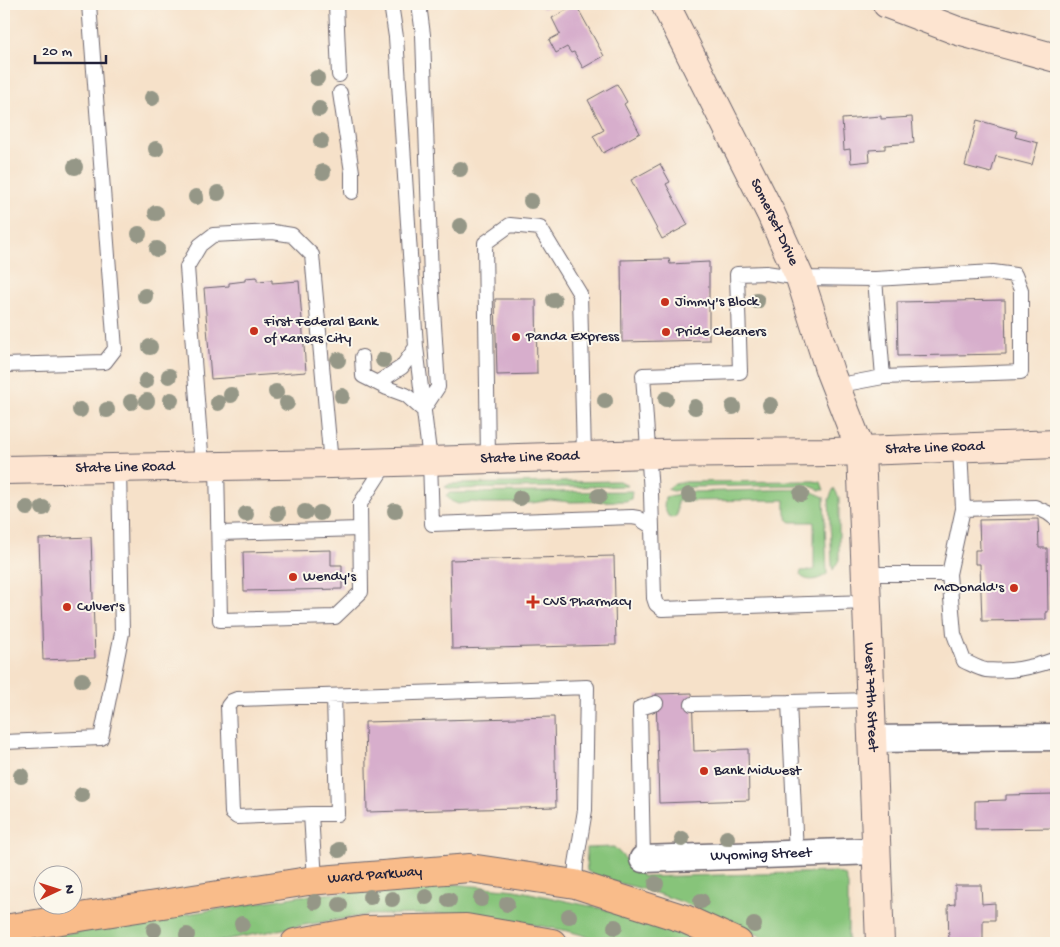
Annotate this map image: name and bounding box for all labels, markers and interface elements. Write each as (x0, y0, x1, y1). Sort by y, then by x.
scale bar (35, 32, 106, 64)
text: 20 m (42, 43, 72, 61)
street label: Somerset Drive (746, 176, 802, 269)
place label: Jimmy's Block (675, 293, 760, 311)
marker: Jimmy's Block (659, 296, 671, 308)
place label: First Federal Bank of Kansas City (263, 313, 379, 348)
place label: Pride Cleaners (675, 323, 767, 341)
marker: First Federal Bank of Kansas City (248, 325, 260, 337)
marker: Pride Cleaners (660, 326, 672, 338)
place label: Panda Express (525, 328, 620, 346)
marker: Panda Express (510, 331, 522, 343)
street label: State Line Road (885, 438, 986, 459)
street label: State Line Road (480, 447, 581, 468)
street label: State Line Road (75, 458, 176, 478)
place label: Wendy's (303, 568, 357, 586)
marker: Wendy's (287, 571, 299, 583)
place label: McDonald's (934, 579, 1004, 597)
marker: McDonald's (1008, 582, 1020, 594)
place label: CVS Pharmacy (543, 593, 632, 611)
marker: CVS Pharmacy (527, 596, 539, 608)
place label: Culver's (77, 598, 125, 616)
marker: Culver's (61, 601, 73, 613)
street label: West 79th Street (859, 642, 882, 753)
place label: Bank Midwest (713, 762, 803, 780)
marker: Bank Midwest (698, 765, 710, 777)
street label: Wyoming Street (710, 844, 814, 866)
street label: Ward Parkway (327, 863, 424, 888)
north arrow (32, 864, 82, 914)
text: N (60, 884, 77, 894)

